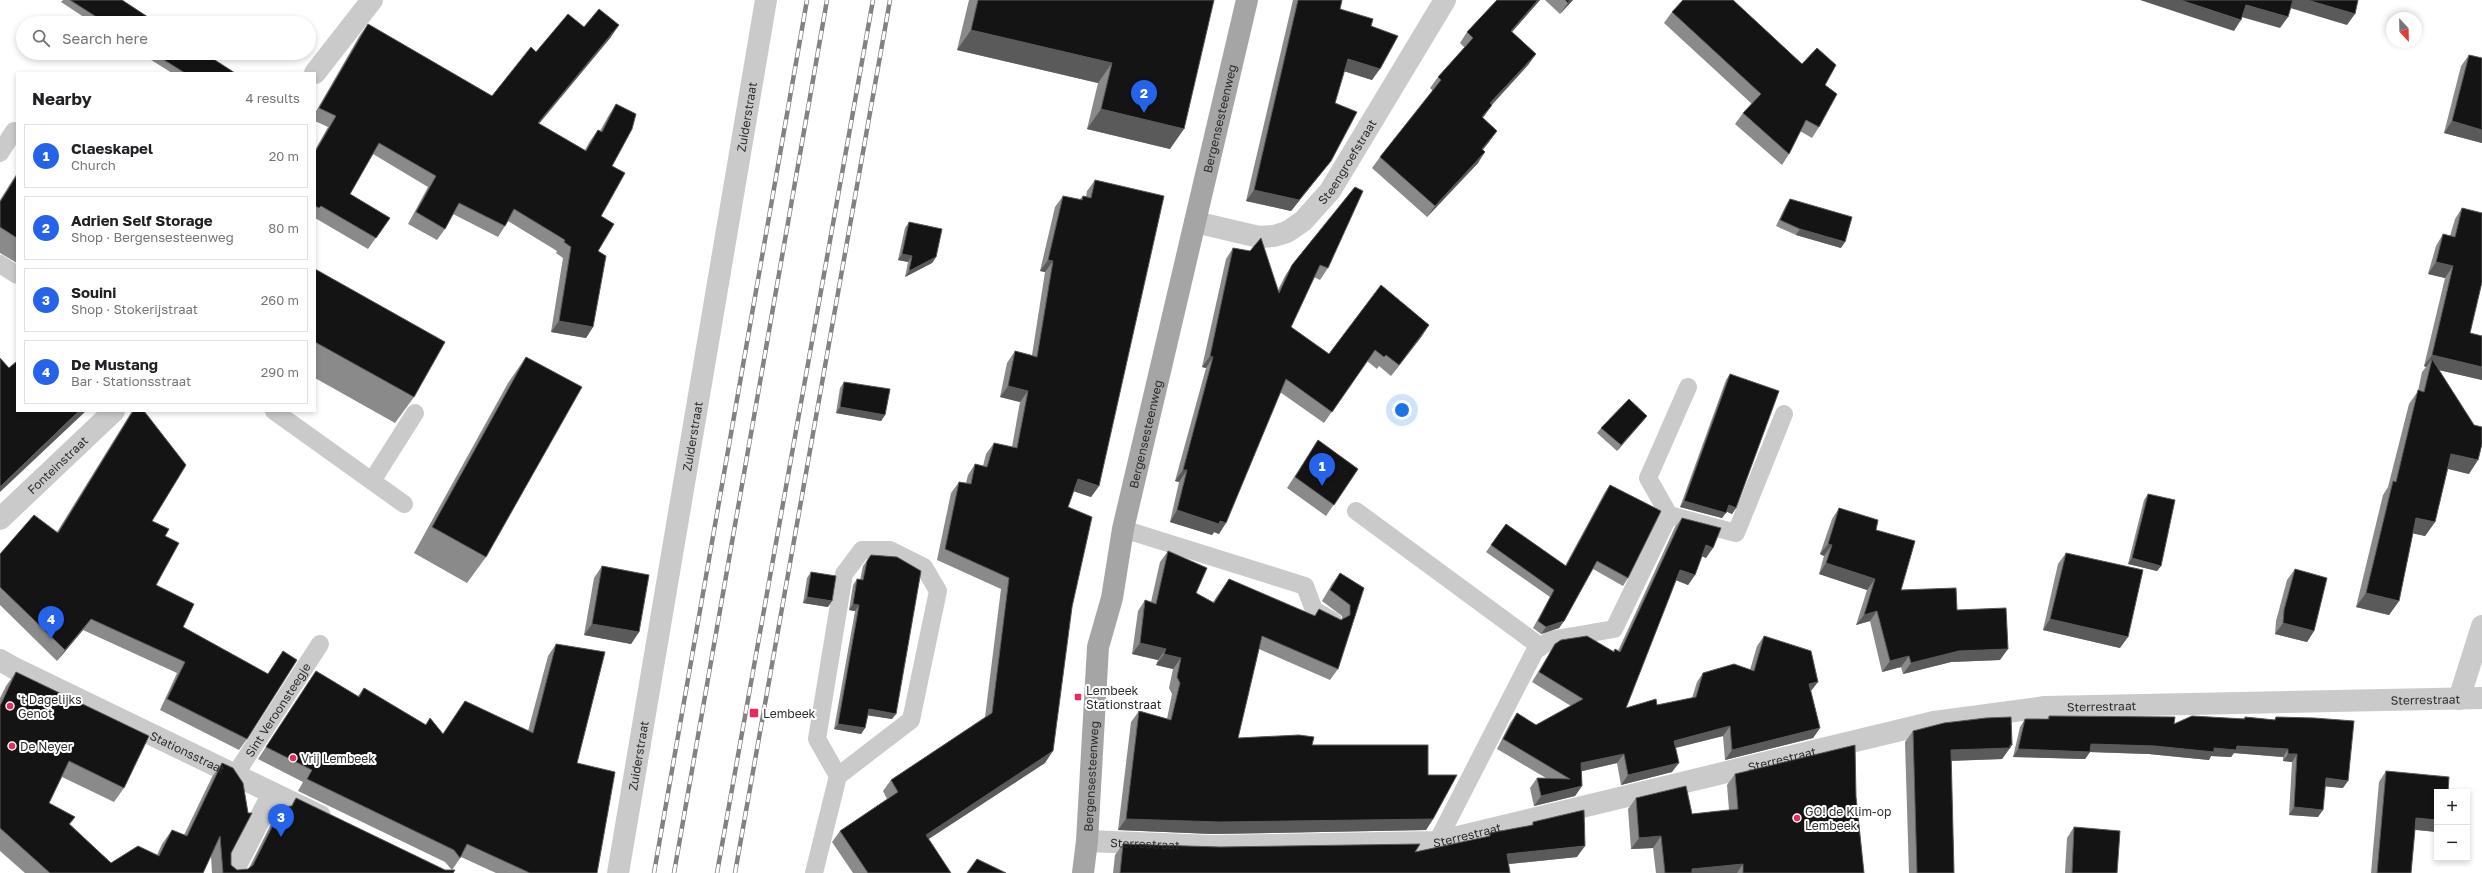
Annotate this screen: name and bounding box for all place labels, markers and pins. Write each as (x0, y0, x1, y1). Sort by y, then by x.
pin: 2 (1131, 80, 1157, 113)
pin: 1 (1309, 453, 1335, 486)
pin: 4 (38, 606, 64, 639)
place label: Lembeek Stationstraat (1086, 683, 1162, 712)
place label: 't Dagelijks Genot (18, 692, 82, 721)
marker: Lembeek Stationstraat (1073, 692, 1083, 702)
marker: 't Dagelijks Genot (5, 701, 15, 711)
place label: Lembeek (763, 706, 816, 721)
marker: Lembeek (748, 707, 760, 719)
place label: De Neyer (20, 739, 73, 754)
marker: De Neyer (7, 741, 17, 751)
place label: Vrij Lembeek (301, 751, 375, 766)
marker: Vrij Lembeek (288, 753, 298, 763)
pin: 3 (268, 804, 294, 837)
place label: GO! de Klim-op Lembeek (1805, 804, 1891, 833)
marker: GO! de Klim-op Lembeek (1792, 813, 1802, 823)

